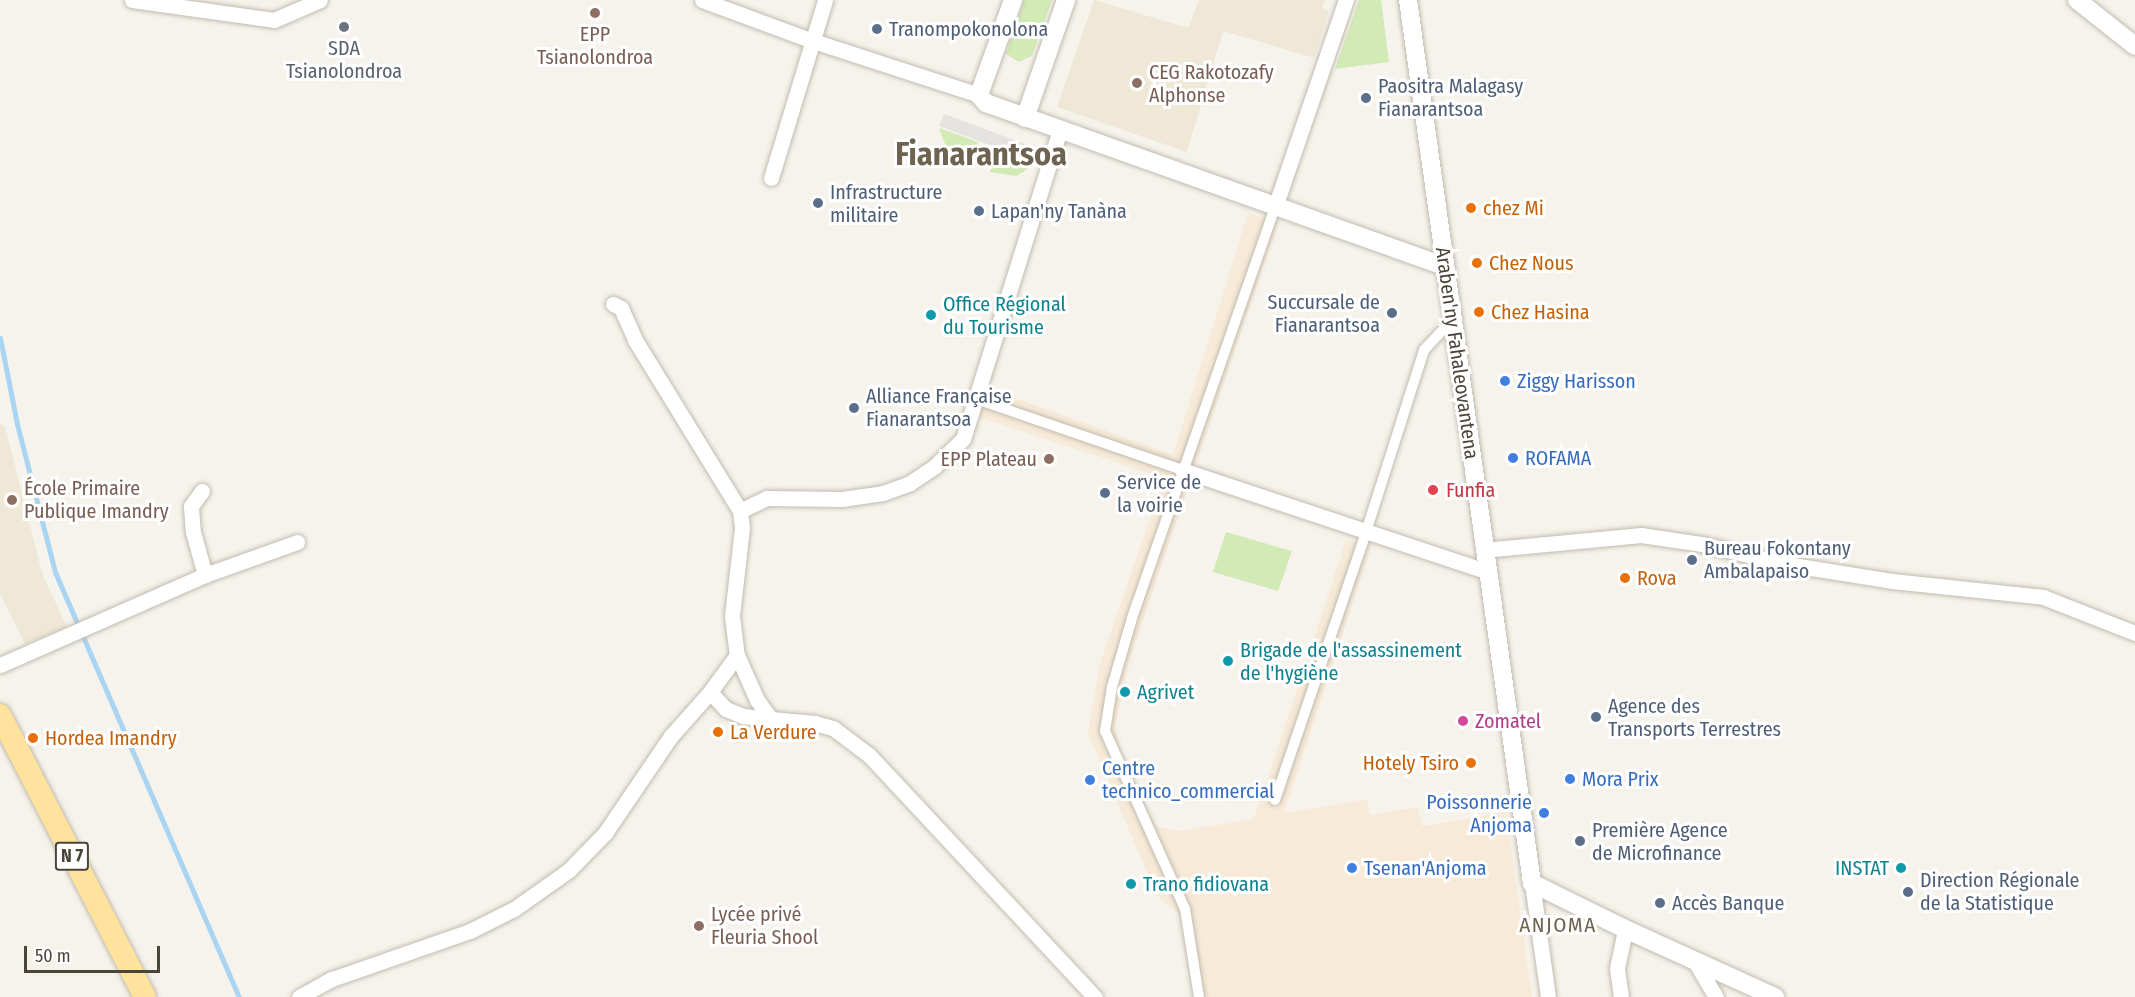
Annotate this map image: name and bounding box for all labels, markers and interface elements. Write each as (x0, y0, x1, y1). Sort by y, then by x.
marker: EPP Tsianolondroa (588, 6, 602, 20)
place label: Tranompokonolona (889, 17, 1048, 41)
marker: SDA Tsianolondroa (337, 20, 351, 34)
place label: EPP Tsianolondroa (537, 22, 653, 69)
marker: Tranompokonolona (870, 22, 884, 36)
place label: SDA Tsianolondroa (286, 36, 402, 83)
place label: CEG Rakotozafy Alphonse (1149, 60, 1274, 107)
place label: Paositra Malagasy Fianarantsoa (1378, 74, 1523, 121)
marker: CEG Rakotozafy Alphonse (1130, 76, 1144, 90)
marker: Paositra Malagasy Fianarantsoa (1359, 91, 1373, 105)
district label: Fianarantsoa (895, 135, 1067, 173)
place label: Infrastructure militaire (830, 180, 942, 227)
marker: Infrastructure militaire (811, 196, 825, 210)
place label: chez Mi (1483, 196, 1544, 220)
place label: Lapan'ny Tanàna (991, 199, 1127, 223)
marker: chez Mi (1464, 201, 1478, 215)
marker: Lapan'ny Tanàna (972, 204, 986, 218)
street label: Araben'ny Fahaleovantena (1430, 245, 1484, 461)
place label: Chez Nous (1489, 251, 1573, 275)
marker: Chez Nous (1470, 256, 1484, 270)
place label: Succursale de Fianarantsoa (1268, 290, 1380, 337)
place label: Office Régional du Tourisme (943, 292, 1066, 339)
place label: Chez Hasina (1491, 300, 1590, 324)
marker: Chez Hasina (1472, 305, 1486, 319)
marker: Succursale de Fianarantsoa (1385, 306, 1399, 320)
marker: Office Régional du Tourisme (924, 308, 938, 322)
place label: Ziggy Harisson (1517, 369, 1636, 393)
marker: Ziggy Harisson (1498, 374, 1512, 388)
place label: Alliance Française Fianarantsoa (866, 384, 1012, 431)
marker: Alliance Française Fianarantsoa (847, 401, 861, 415)
place label: ROFAMA (1525, 446, 1591, 470)
place label: EPP Plateau (941, 447, 1037, 471)
marker: ROFAMA (1506, 451, 1520, 465)
marker: EPP Plateau (1042, 452, 1056, 466)
place label: Service de la voirie (1117, 470, 1201, 517)
place label: École Primaire Publique Imandry (24, 476, 169, 523)
place label: Funfia (1446, 478, 1495, 502)
marker: Funfia (1424, 481, 1442, 499)
marker: Service de la voirie (1098, 486, 1112, 500)
marker: École Primaire Publique Imandry (5, 493, 19, 507)
place label: Bureau Fokontany Ambalapaiso (1704, 536, 1851, 583)
marker: Bureau Fokontany Ambalapaiso (1685, 553, 1699, 567)
place label: Rova (1637, 566, 1676, 590)
marker: Rova (1618, 571, 1632, 585)
place label: Brigade de l'assassinement de l'hygiène (1240, 638, 1462, 685)
marker: Brigade de l'assassinement de l'hygiène (1221, 654, 1235, 668)
place label: Agrivet (1137, 680, 1194, 704)
marker: Agrivet (1118, 685, 1132, 699)
place label: Agence des Transports Terrestres (1608, 694, 1781, 741)
place label: Zomatel (1475, 709, 1541, 733)
marker: Agence des Transports Terrestres (1589, 710, 1603, 724)
marker: Zomatel (1456, 714, 1470, 728)
place label: La Verdure (730, 720, 817, 744)
marker: La Verdure (711, 725, 725, 739)
place label: Hordea Imandry (45, 726, 177, 750)
marker: Hordea Imandry (26, 731, 40, 745)
place label: Hotely Tsiro (1363, 751, 1459, 775)
place label: Centre technico_commercial (1102, 756, 1274, 803)
marker: Hotely Tsiro (1464, 756, 1478, 770)
place label: Mora Prix (1582, 767, 1658, 791)
marker: Mora Prix (1563, 772, 1577, 786)
marker: Centre technico_commercial (1083, 773, 1097, 787)
place label: Poissonnerie Anjoma (1426, 790, 1532, 837)
marker: Poissonnerie Anjoma (1537, 806, 1551, 820)
place label: Première Agence de Microfinance (1592, 818, 1728, 865)
marker: Première Agence de Microfinance (1573, 834, 1587, 848)
road number: N 7 (54, 841, 90, 871)
place label: Tsenan'Anjoma (1364, 856, 1487, 880)
place label: INSTAT (1835, 856, 1889, 880)
marker: Tsenan'Anjoma (1345, 861, 1359, 875)
marker: INSTAT (1894, 861, 1908, 875)
place label: Direction Régionale de la Statistique (1920, 868, 2079, 915)
place label: Trano fidiovana (1143, 872, 1269, 896)
marker: Trano fidiovana (1124, 877, 1138, 891)
marker: Direction Régionale de la Statistique (1901, 885, 1915, 899)
place label: Accès Banque (1672, 891, 1784, 915)
marker: Accès Banque (1653, 896, 1667, 910)
place label: Lycée privé Fleuria Shool (711, 903, 818, 950)
district label: ANJOMA (1519, 912, 1597, 938)
marker: Lycée privé Fleuria Shool (692, 919, 706, 933)
scale bar (27, 934, 164, 972)
text: 50 m (35, 945, 71, 967)

